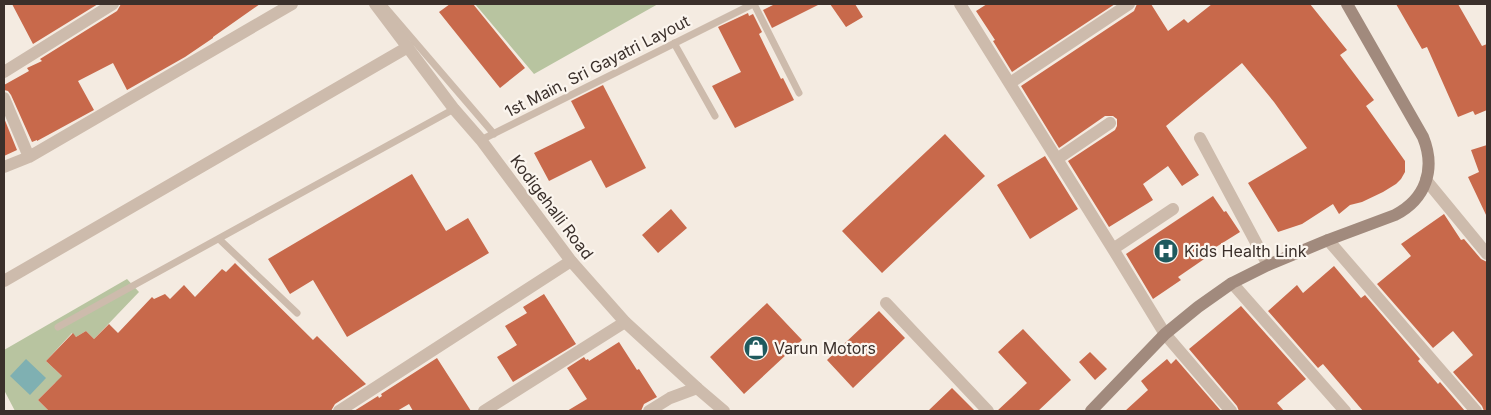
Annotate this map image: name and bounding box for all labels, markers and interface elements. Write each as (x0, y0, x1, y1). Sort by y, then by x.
street label: 1st Main, Sri Gayatri Layout (501, 11, 693, 121)
street label: Kodigehalli Road (506, 151, 598, 263)
hospital icon: Kids Health Link (1153, 238, 1179, 264)
place label: Kids Health Link (1184, 241, 1307, 261)
shop icon: Varun Motors (743, 335, 769, 361)
place label: Varun Motors (774, 338, 876, 358)

